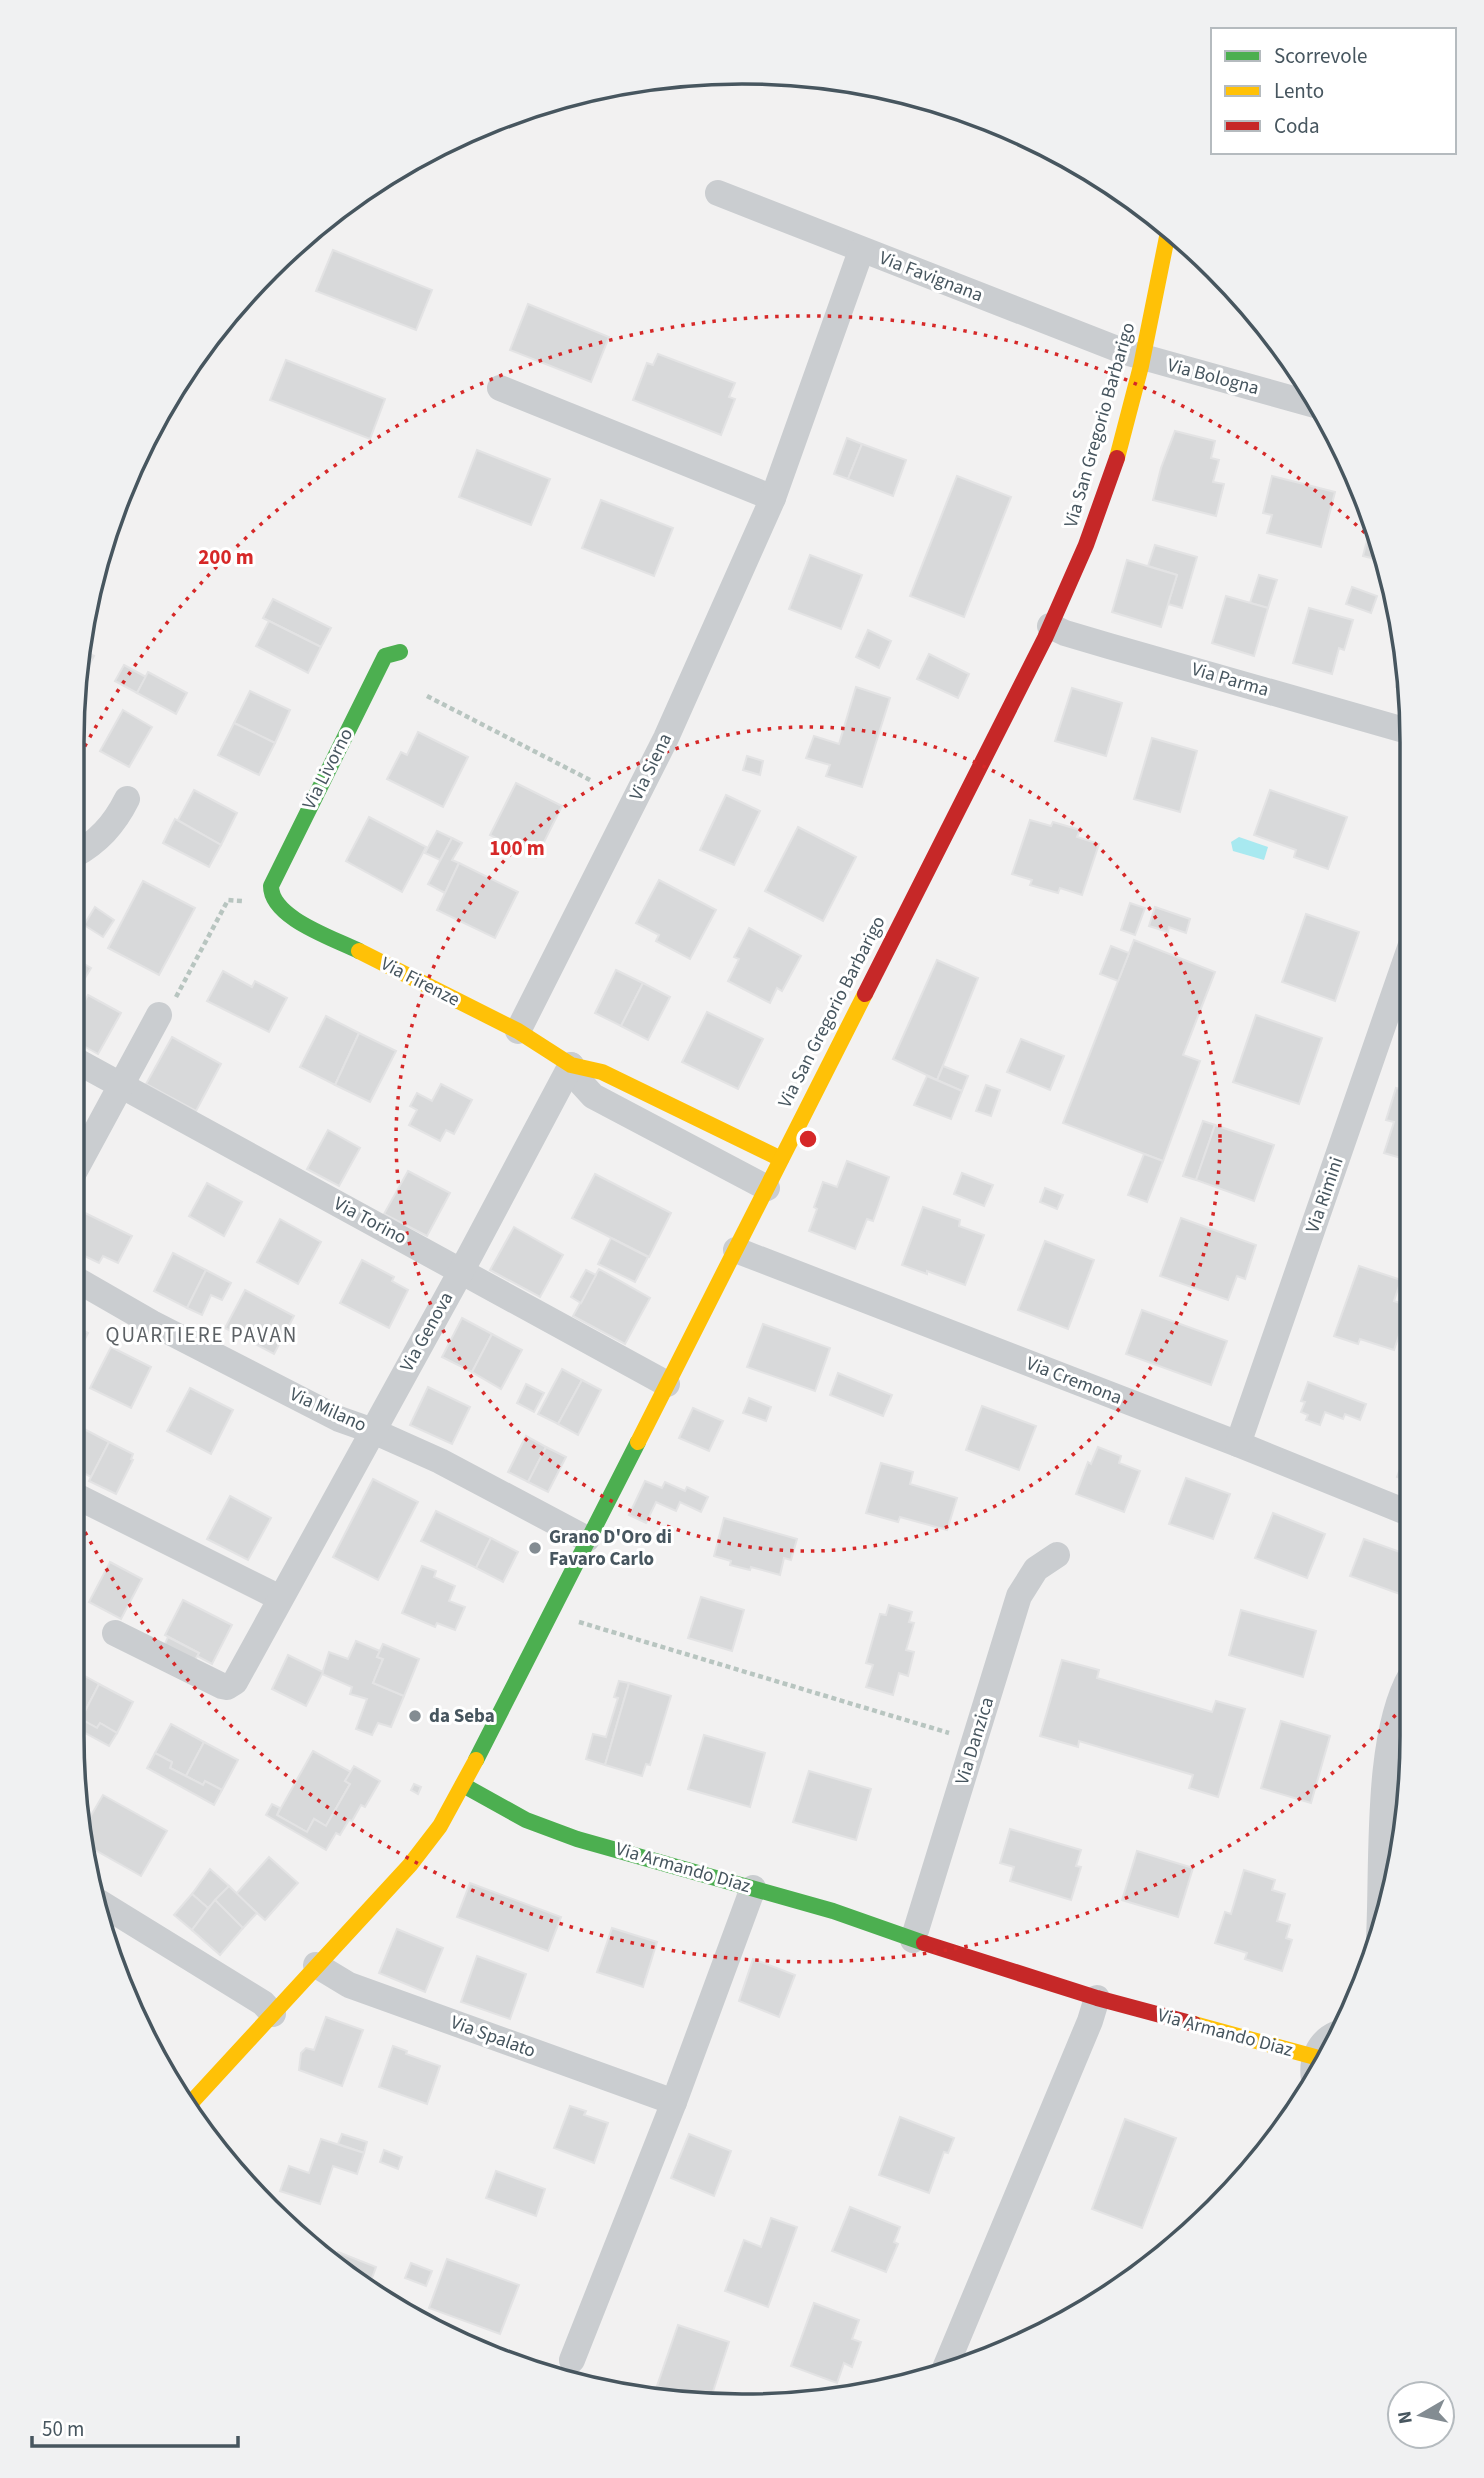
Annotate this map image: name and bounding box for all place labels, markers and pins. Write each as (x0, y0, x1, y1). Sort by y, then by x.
centre of rings (796, 1127, 820, 1151)
place label: Grano D'Oro di Favaro Carlo (549, 1524, 672, 1573)
marker: Grano D'Oro di Favaro Carlo (527, 1540, 543, 1556)
place label: da Seba (429, 1703, 495, 1730)
marker: da Seba (407, 1708, 423, 1724)

